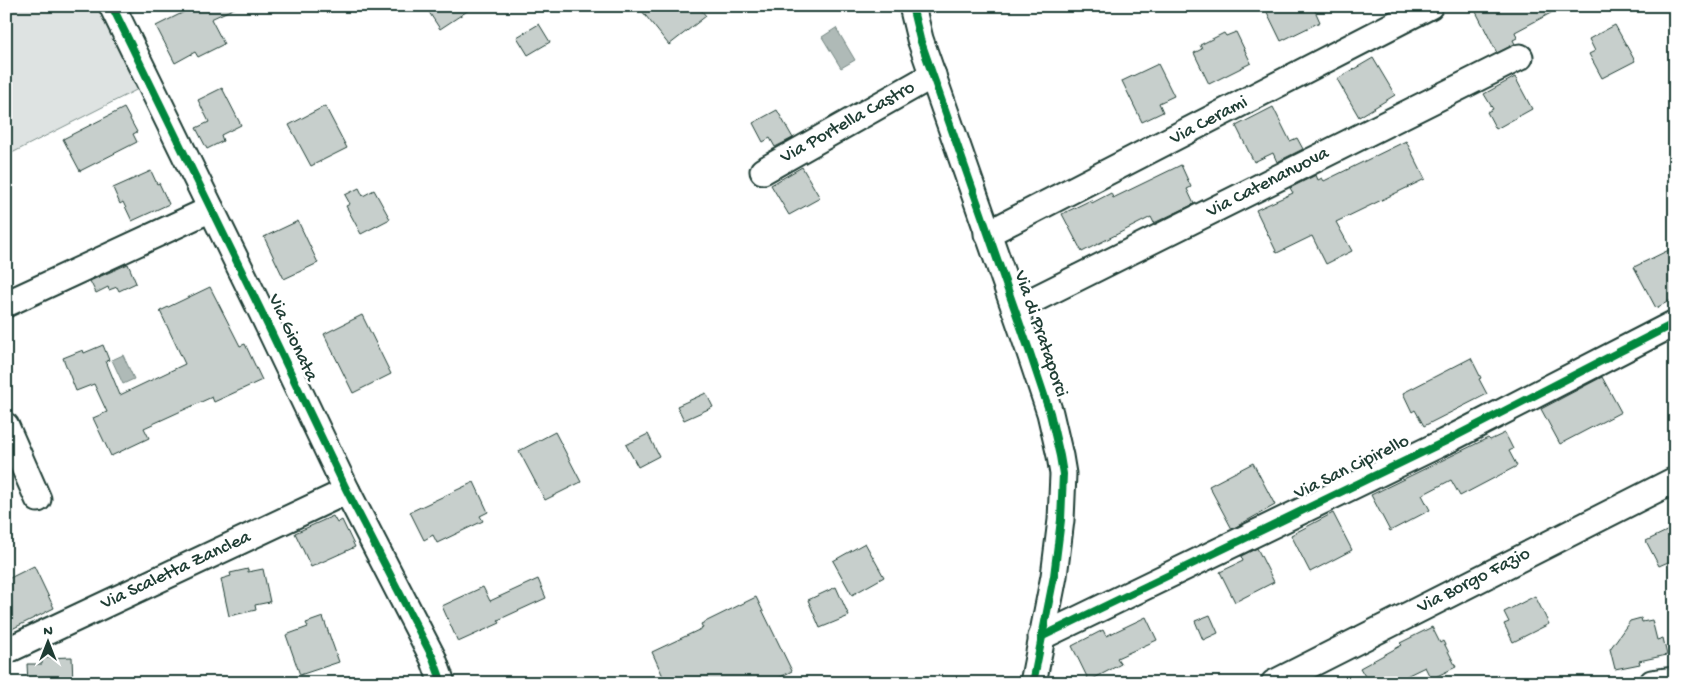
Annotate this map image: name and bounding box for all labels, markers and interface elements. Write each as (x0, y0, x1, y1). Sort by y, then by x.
street label: Via Portella Castro (776, 77, 919, 170)
street label: Via Cerami (1165, 91, 1252, 152)
street label: Via Catenanuova (1202, 142, 1334, 224)
street label: Via di Prataporci (1007, 267, 1072, 400)
street label: Via Gionata (261, 290, 323, 387)
street label: Via San Cipirello (1290, 430, 1413, 506)
street label: Via Scaletta Zanclea (96, 526, 256, 616)
street label: Via Borgo Fazio (1413, 543, 1535, 620)
north arrow (22, 616, 72, 666)
text: N (43, 623, 53, 640)

